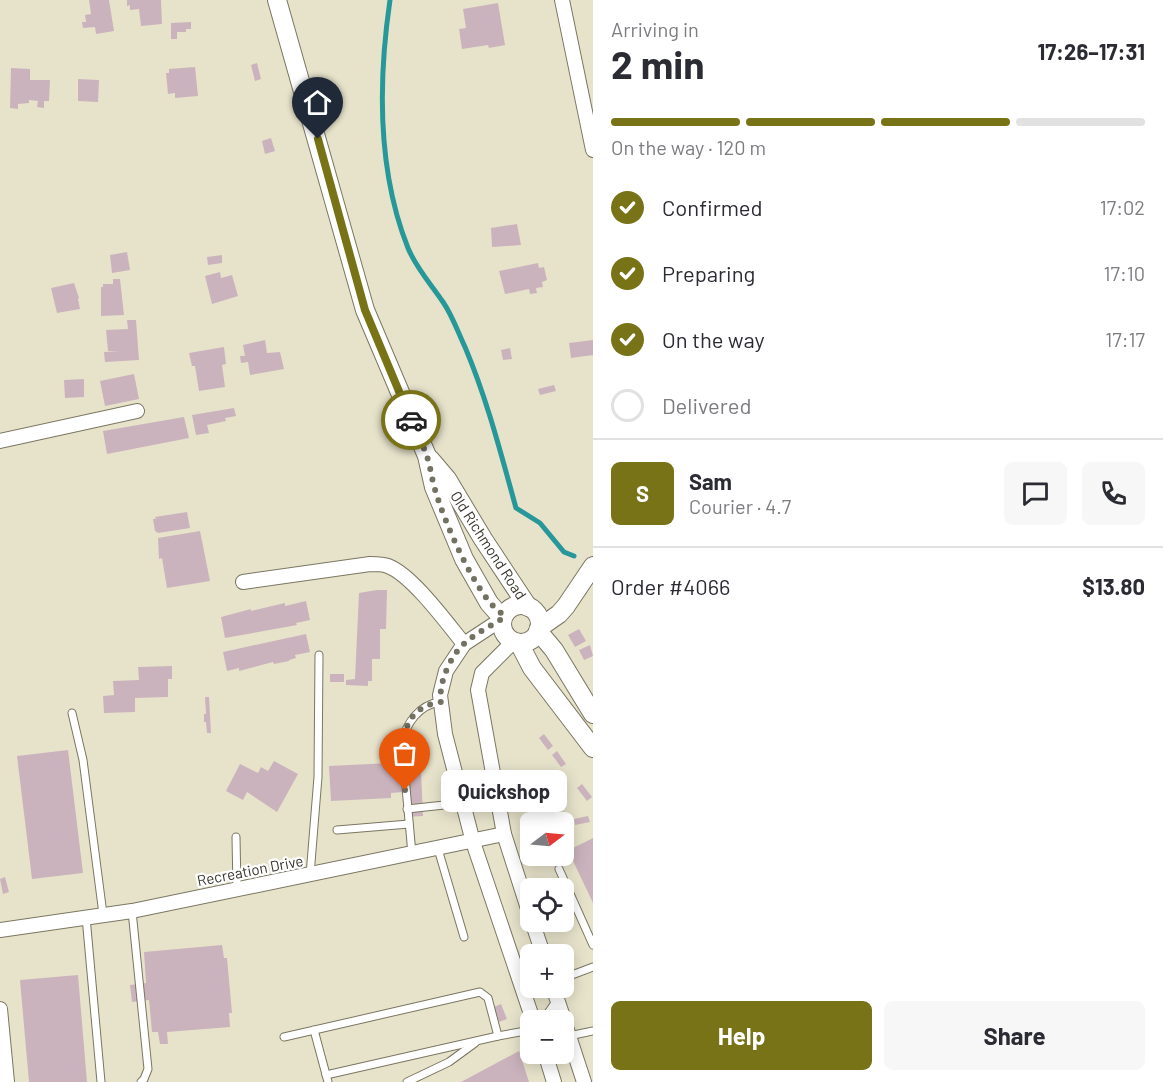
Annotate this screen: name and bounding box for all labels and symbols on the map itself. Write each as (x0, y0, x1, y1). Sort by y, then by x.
pin (292, 77, 343, 139)
courier (381, 390, 441, 450)
street label: Old Richmond Road (447, 487, 531, 603)
pin (379, 728, 430, 790)
callout: Quickshop (441, 769, 567, 811)
north arrow (520, 812, 574, 866)
street label: Recreation Drive (195, 851, 305, 889)

